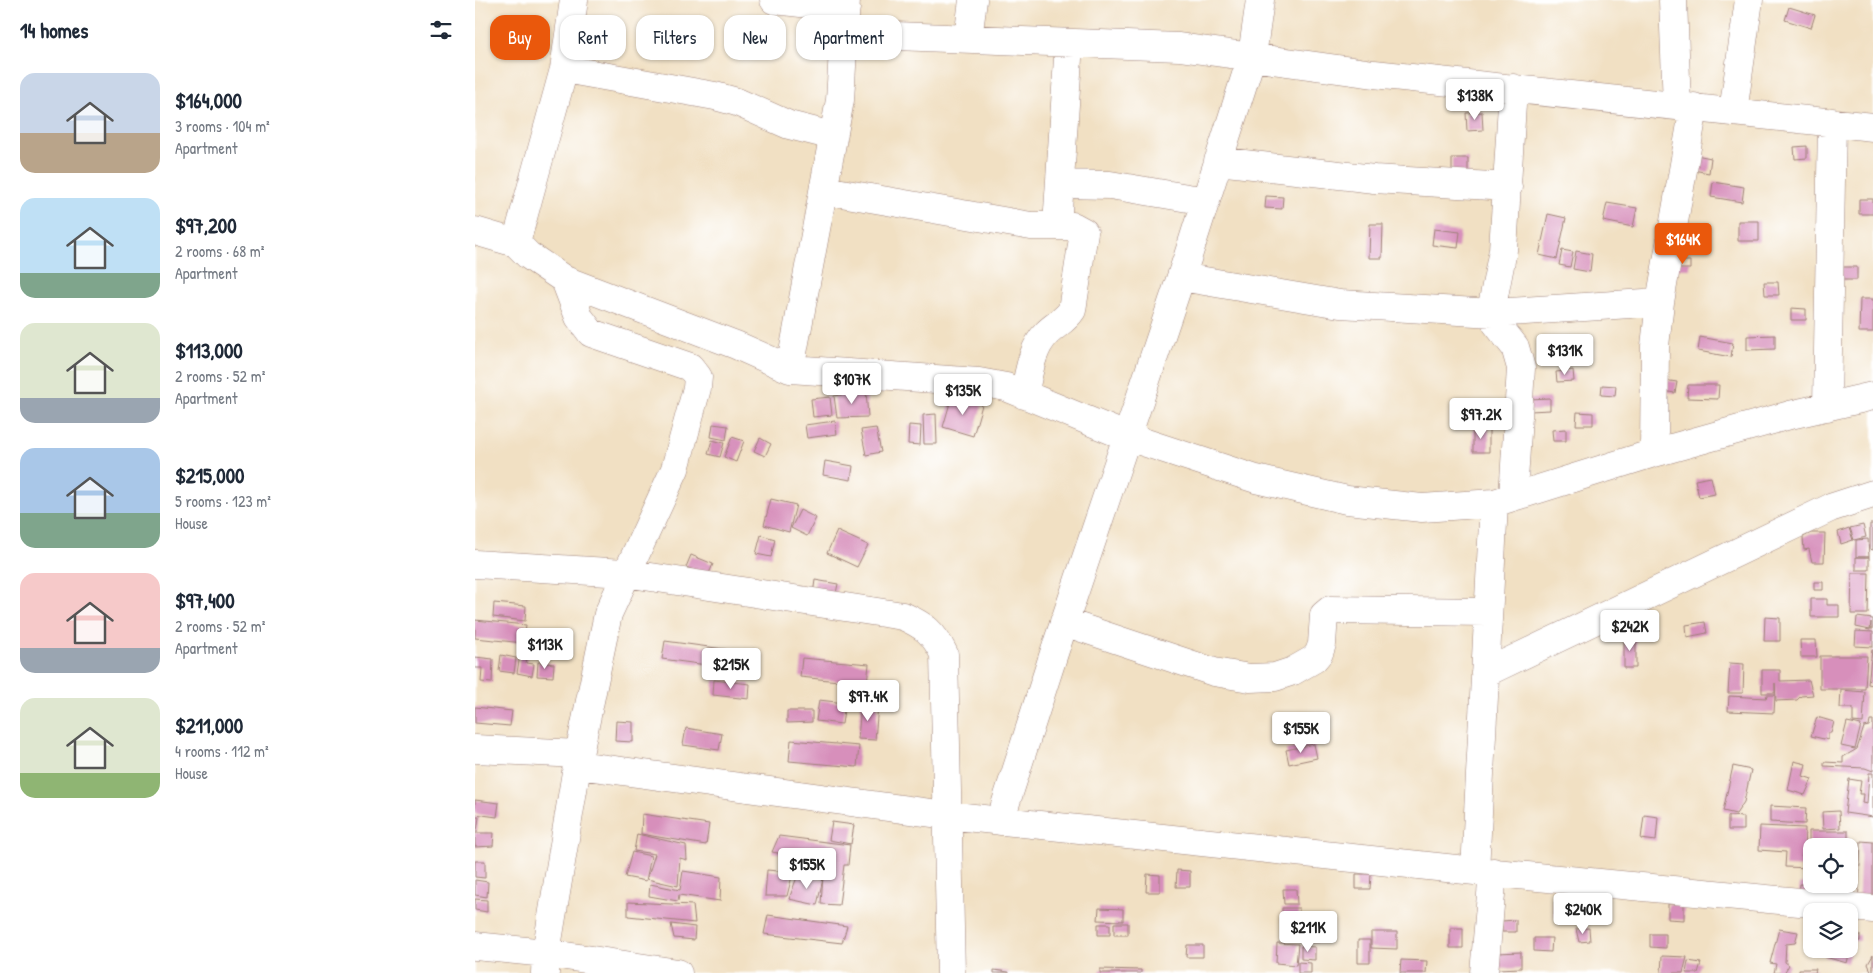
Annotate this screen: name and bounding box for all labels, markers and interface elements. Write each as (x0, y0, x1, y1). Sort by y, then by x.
chip: Buy (490, 15, 550, 60)
chip: Rent (560, 15, 626, 60)
chip: Filters (636, 15, 714, 60)
chip: New (724, 15, 786, 60)
chip: Apartment (796, 15, 902, 60)
text: 14 homes (20, 16, 88, 45)
icon: filters (427, 16, 455, 44)
pin: $138K (1440, 78, 1510, 121)
text: $138K (1457, 84, 1493, 106)
text: $164,000 (175, 86, 242, 115)
icon: home (60, 93, 120, 153)
text: 3 rooms · 104 m² (175, 115, 270, 137)
text: Apartment (175, 137, 238, 159)
text: $97,200 (175, 211, 237, 240)
icon: home (60, 218, 120, 278)
pin: $164K (1648, 222, 1718, 265)
text: $164K (1666, 228, 1700, 250)
text: 2 rooms · 68 m² (175, 240, 264, 262)
text: Apartment (175, 262, 238, 284)
pin: $131K (1530, 334, 1600, 376)
text: $113,000 (175, 336, 243, 365)
text: $131K (1547, 339, 1583, 361)
icon: home (60, 343, 120, 403)
pin: $107K (817, 362, 887, 405)
text: 2 rooms · 52 m² (175, 365, 265, 387)
text: $107K (833, 368, 871, 390)
pin: $135K (928, 374, 998, 416)
text: $135K (945, 379, 981, 401)
text: Apartment (175, 387, 238, 409)
pin: $97.2K (1440, 398, 1522, 440)
text: $97.2K (1460, 403, 1502, 425)
text: $215,000 (175, 461, 244, 490)
icon: home (60, 468, 120, 528)
text: 5 rooms · 123 m² (175, 490, 271, 512)
text: House (175, 512, 208, 534)
text: $97,400 (175, 586, 235, 615)
icon: home (60, 593, 120, 653)
pin: $242K (1595, 610, 1665, 652)
text: 2 rooms · 52 m² (175, 615, 265, 637)
text: $242K (1611, 615, 1649, 637)
pin: $113K (510, 628, 580, 670)
text: $113K (527, 633, 563, 655)
text: Apartment (175, 637, 238, 659)
pin: $215K (696, 648, 766, 690)
text: $215K (713, 653, 749, 675)
pin: $97.4K (827, 680, 909, 722)
text: $97.4K (848, 685, 888, 707)
text: $211,000 (175, 711, 243, 740)
pin: $155K (1266, 712, 1336, 754)
text: $155K (1283, 717, 1319, 739)
icon: home (60, 718, 120, 778)
text: 4 rooms · 112 m² (175, 740, 269, 762)
text: House (175, 762, 208, 784)
map controls (1803, 838, 1858, 958)
button: locate (1803, 838, 1858, 893)
pin: $155K (772, 848, 842, 890)
text: $155K (789, 853, 825, 875)
pin: $240K (1548, 892, 1618, 935)
text: $240K (1564, 898, 1602, 920)
button: layers (1803, 903, 1858, 958)
pin: $211K (1273, 910, 1343, 953)
text: $211K (1290, 916, 1326, 938)

